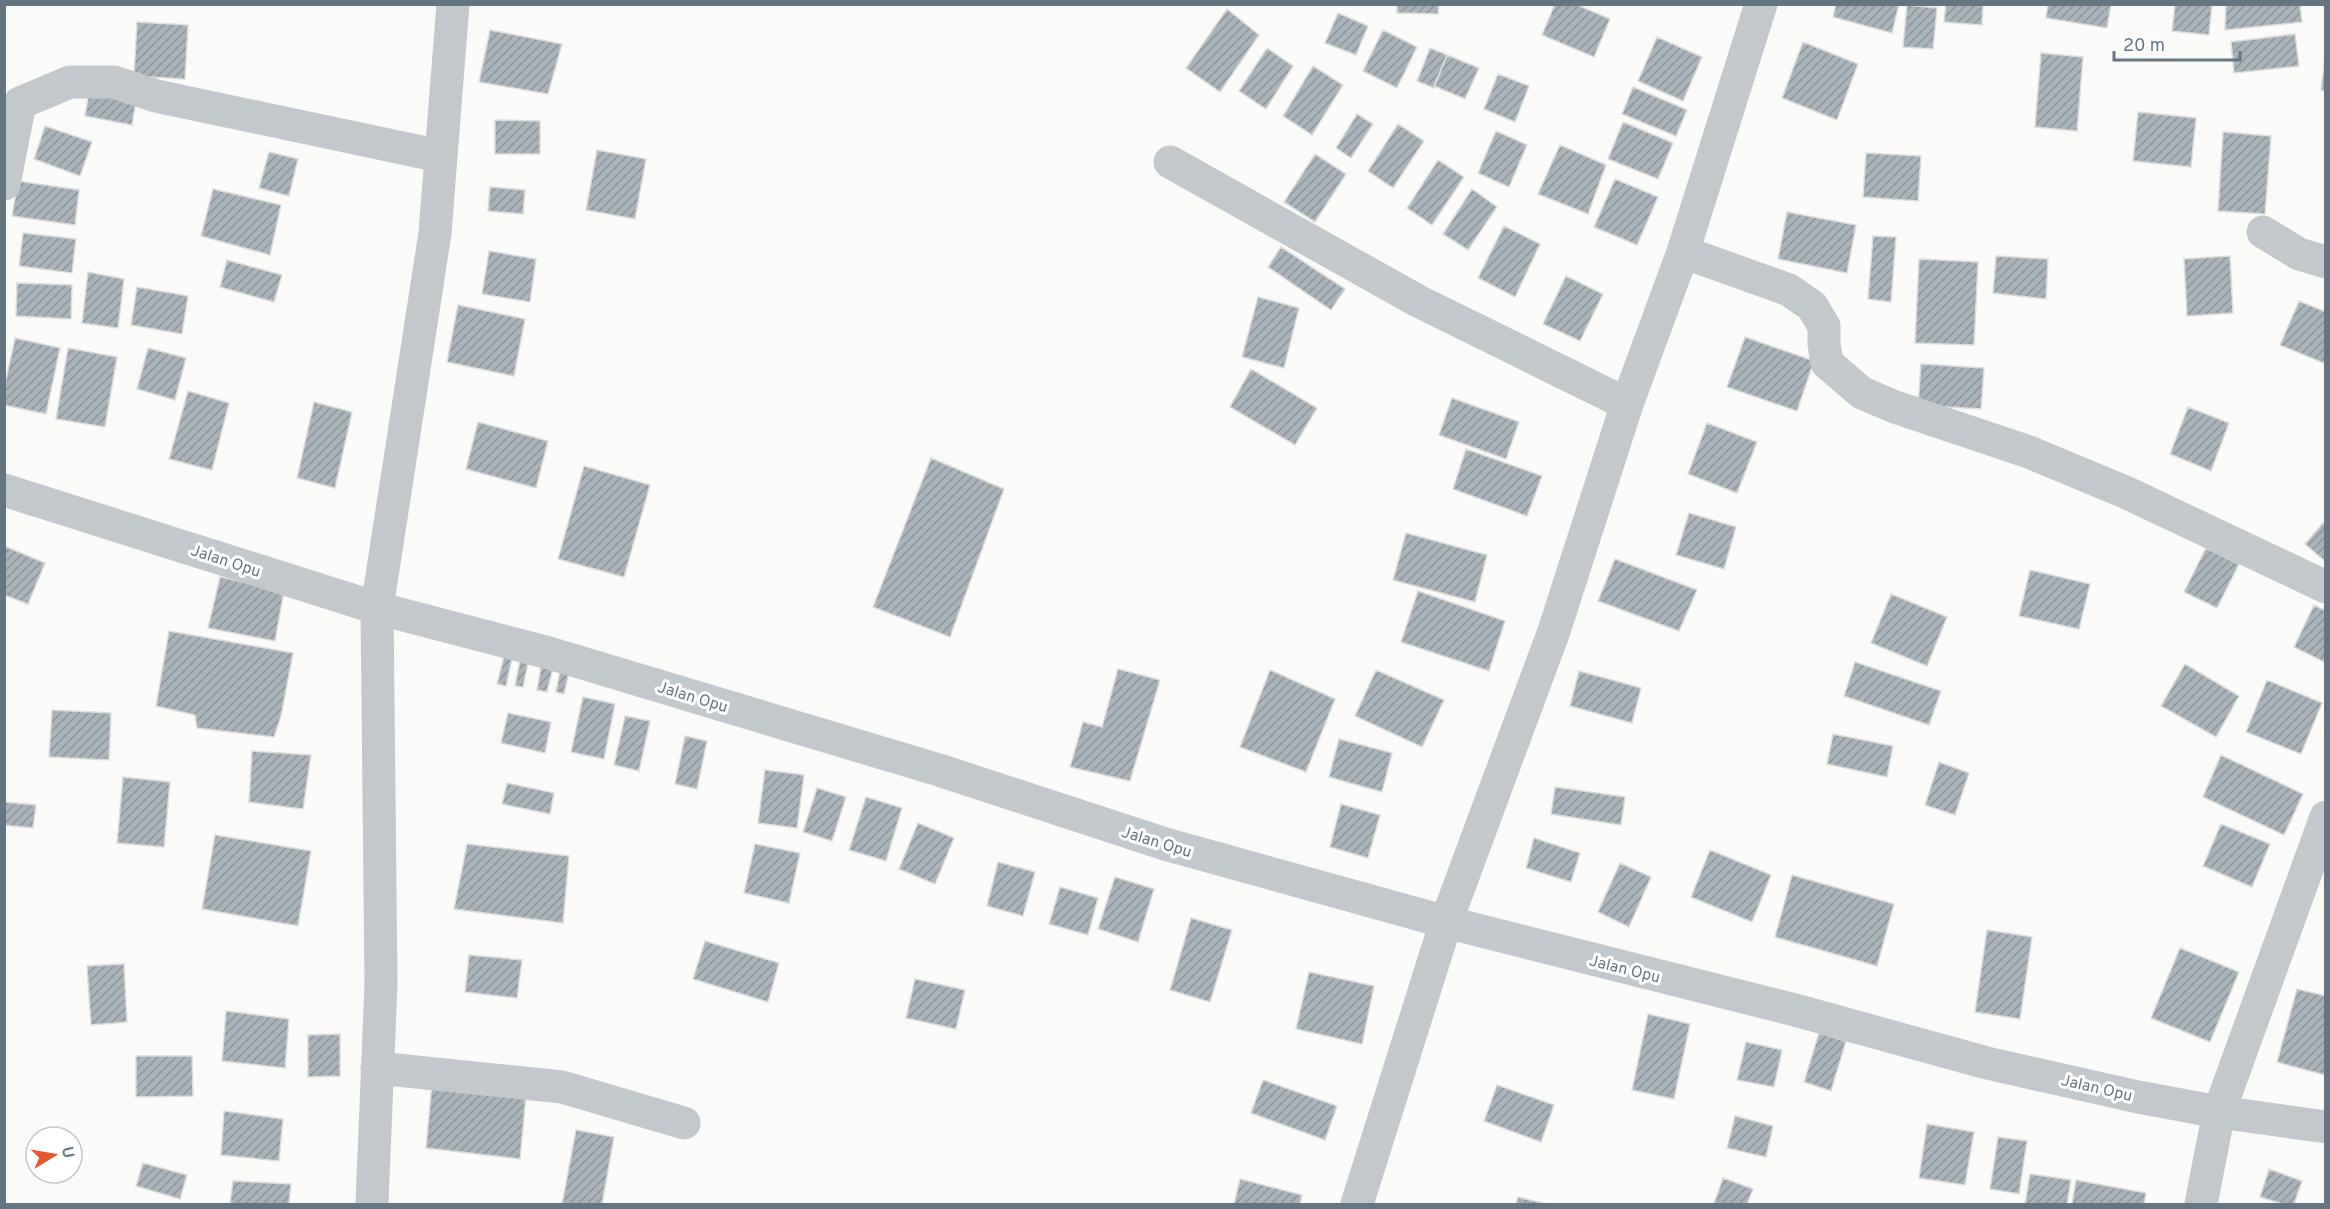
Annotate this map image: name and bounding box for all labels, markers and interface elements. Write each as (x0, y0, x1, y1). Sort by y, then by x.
scale bar (2114, 24, 2240, 62)
text: 20 m (2123, 35, 2165, 58)
street label: Jalan Opu (188, 541, 263, 583)
street label: Jalan Opu (655, 678, 730, 718)
street label: Jalan Opu (1119, 823, 1194, 863)
street label: Jalan Opu (1587, 951, 1662, 988)
street label: Jalan Opu (2059, 1071, 2134, 1107)
north arrow (24, 1125, 84, 1185)
text: U (56, 1145, 78, 1160)

